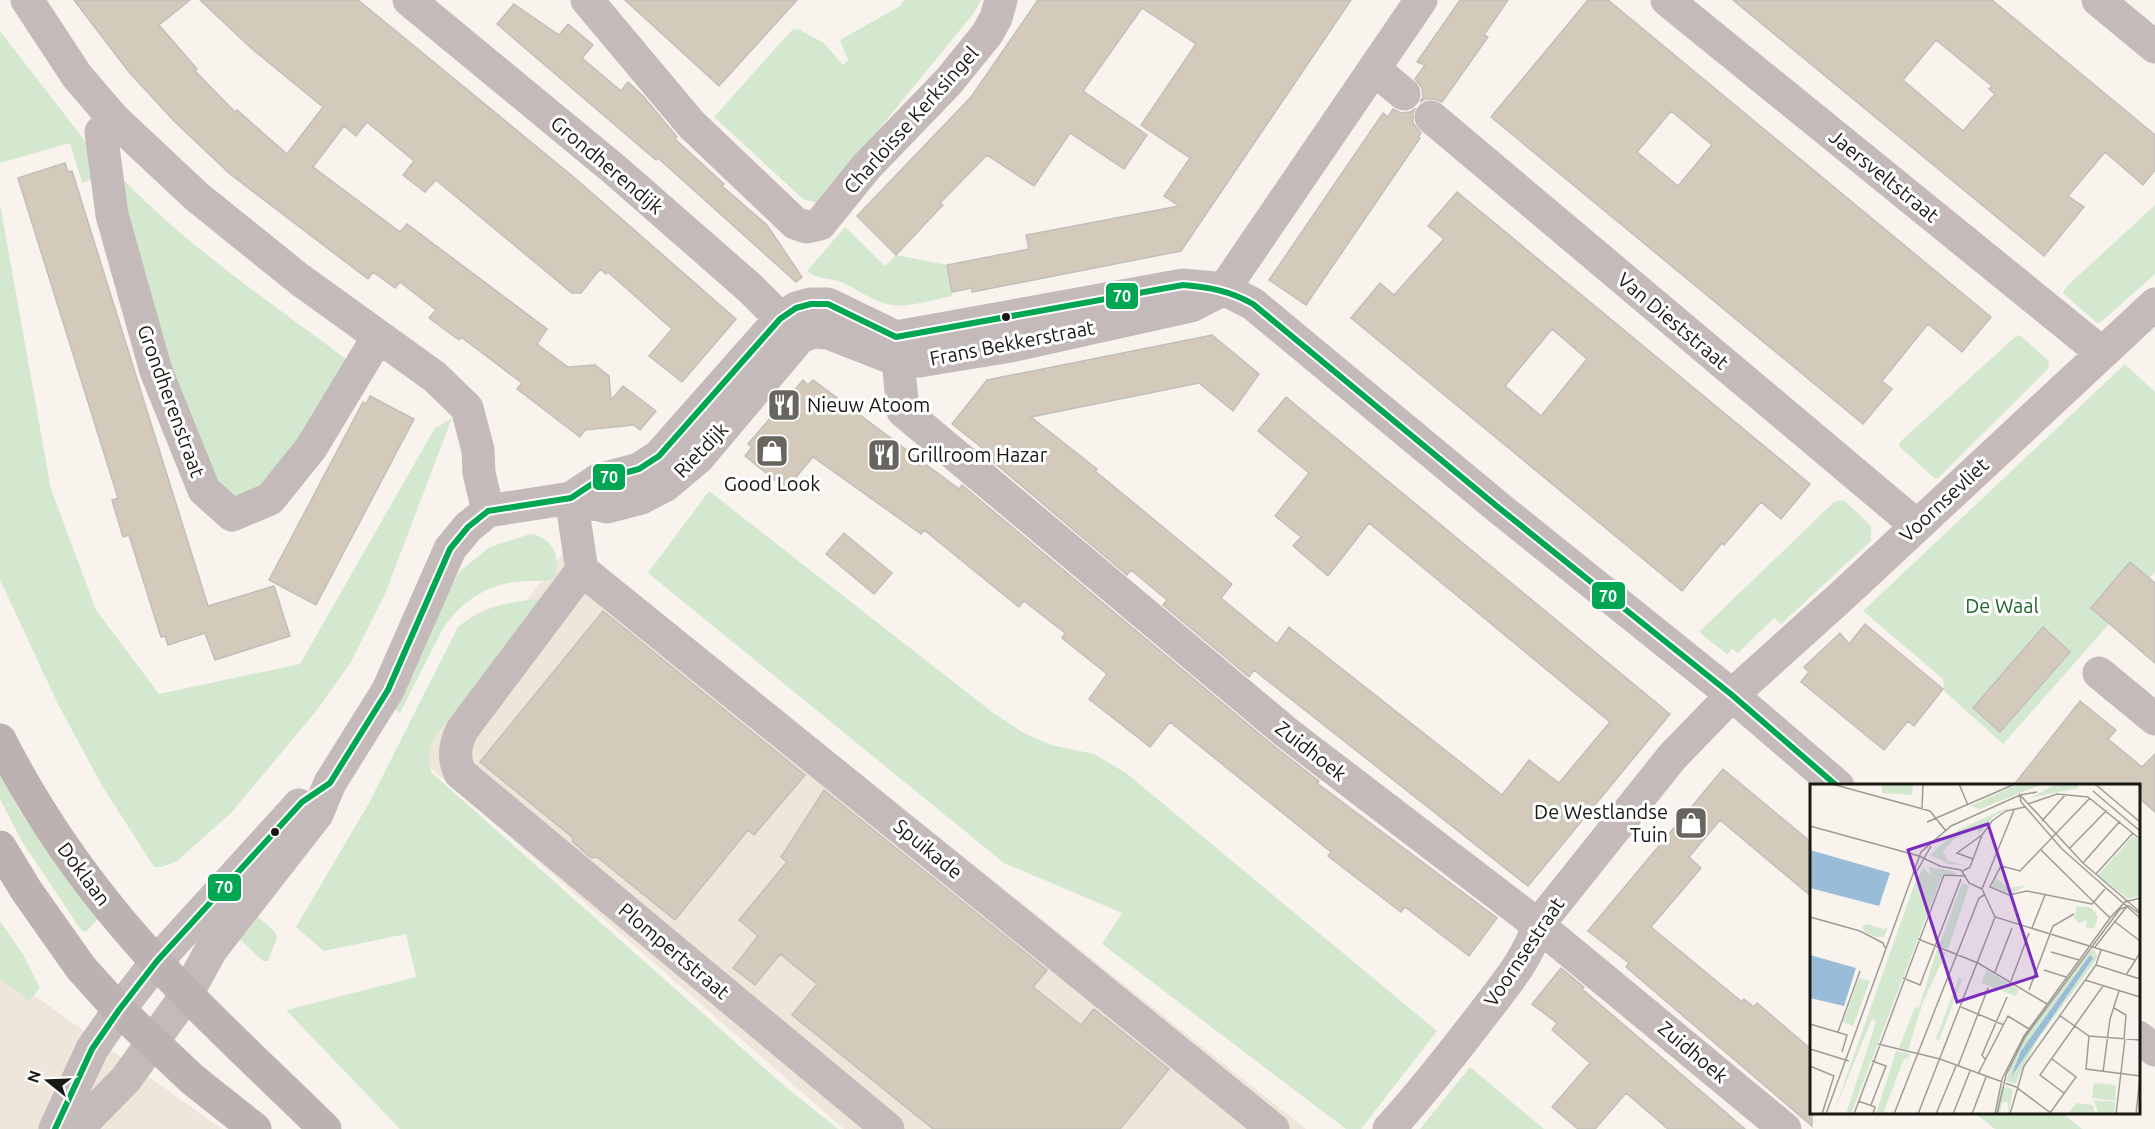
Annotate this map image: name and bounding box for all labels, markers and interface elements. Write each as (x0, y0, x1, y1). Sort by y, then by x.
street label: Charloisse Kerksingel (839, 41, 983, 198)
street label: Grondherendijk (546, 111, 668, 218)
street label: Jaersveltstraat (1825, 125, 1944, 227)
street label: Van Dieststraat (1613, 268, 1734, 374)
line badge: 70 (1105, 282, 1139, 310)
text: 70 (1113, 287, 1131, 305)
unlabelled marker (1000, 311, 1012, 323)
street label: Frans Bekkerstraat (928, 315, 1096, 370)
street label: Grondherenstraat (133, 321, 210, 480)
restaurant icon: Nieuw Atoom (766, 387, 802, 423)
place label: Nieuw Atoom (807, 393, 930, 416)
street label: Rietdijk (669, 417, 732, 482)
shop icon: Good Look (754, 433, 790, 469)
restaurant icon: Grillroom Hazar (866, 437, 902, 473)
place label: Grillroom Hazar (907, 443, 1048, 466)
street label: Voornsevliet (1895, 453, 1993, 547)
line badge: 70 (592, 463, 626, 491)
text: 70 (600, 468, 618, 486)
place label: Good Look (724, 472, 820, 495)
line badge: 70 (1591, 581, 1626, 610)
text: 70 (1599, 587, 1617, 605)
park label: De Waal (1965, 594, 2039, 617)
street label: Zuidhoek (1271, 716, 1351, 785)
inset map (1810, 784, 2140, 1114)
place label: De Westlandse Tuin (1534, 800, 1668, 846)
shop icon: De Westlandse Tuin (1673, 805, 1709, 841)
street label: Spuikade (889, 814, 967, 883)
unlabelled marker (269, 826, 281, 838)
street label: Doklaan (53, 838, 116, 910)
line badge: 70 (207, 873, 242, 902)
text: 70 (215, 878, 233, 896)
street label: Voornsestraat (1479, 893, 1569, 1011)
street label: Plompertstraat (615, 898, 734, 1003)
street label: Zuidhoek (1654, 1016, 1733, 1087)
north arrow (18, 1051, 78, 1111)
text: N (23, 1068, 44, 1085)

